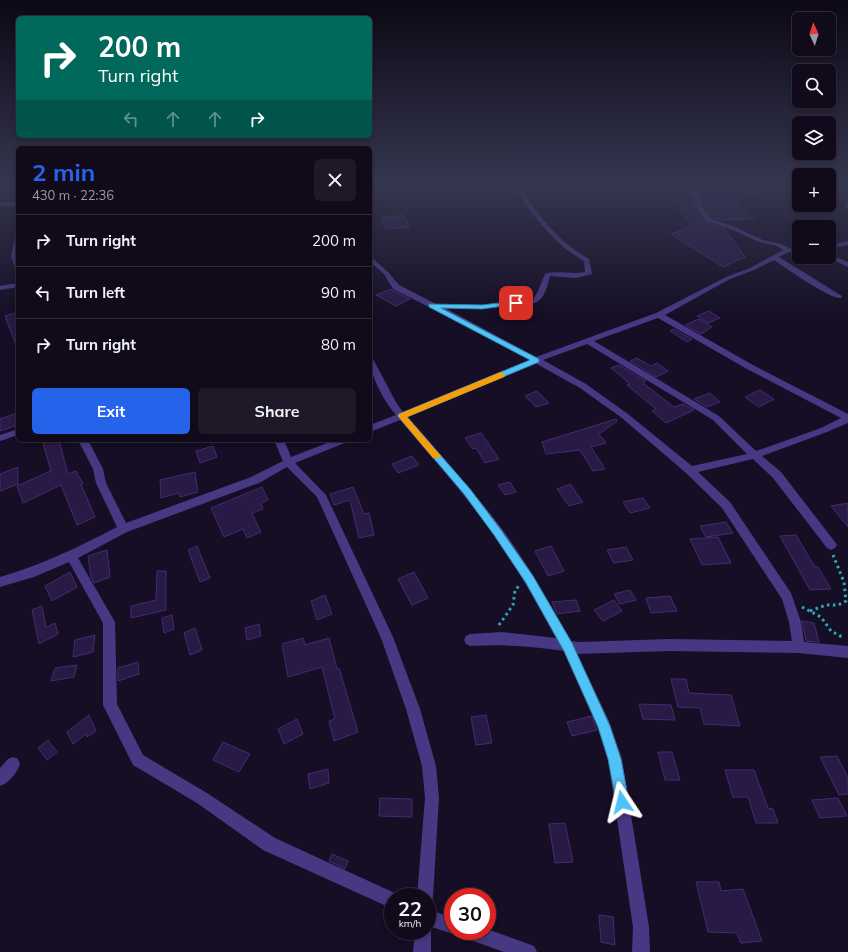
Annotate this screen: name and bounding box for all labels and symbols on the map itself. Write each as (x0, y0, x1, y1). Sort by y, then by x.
north arrow (792, 12, 836, 56)
pin (499, 286, 533, 320)
position arrow (601, 781, 643, 823)
speed limit sign: 30 (444, 888, 496, 940)

